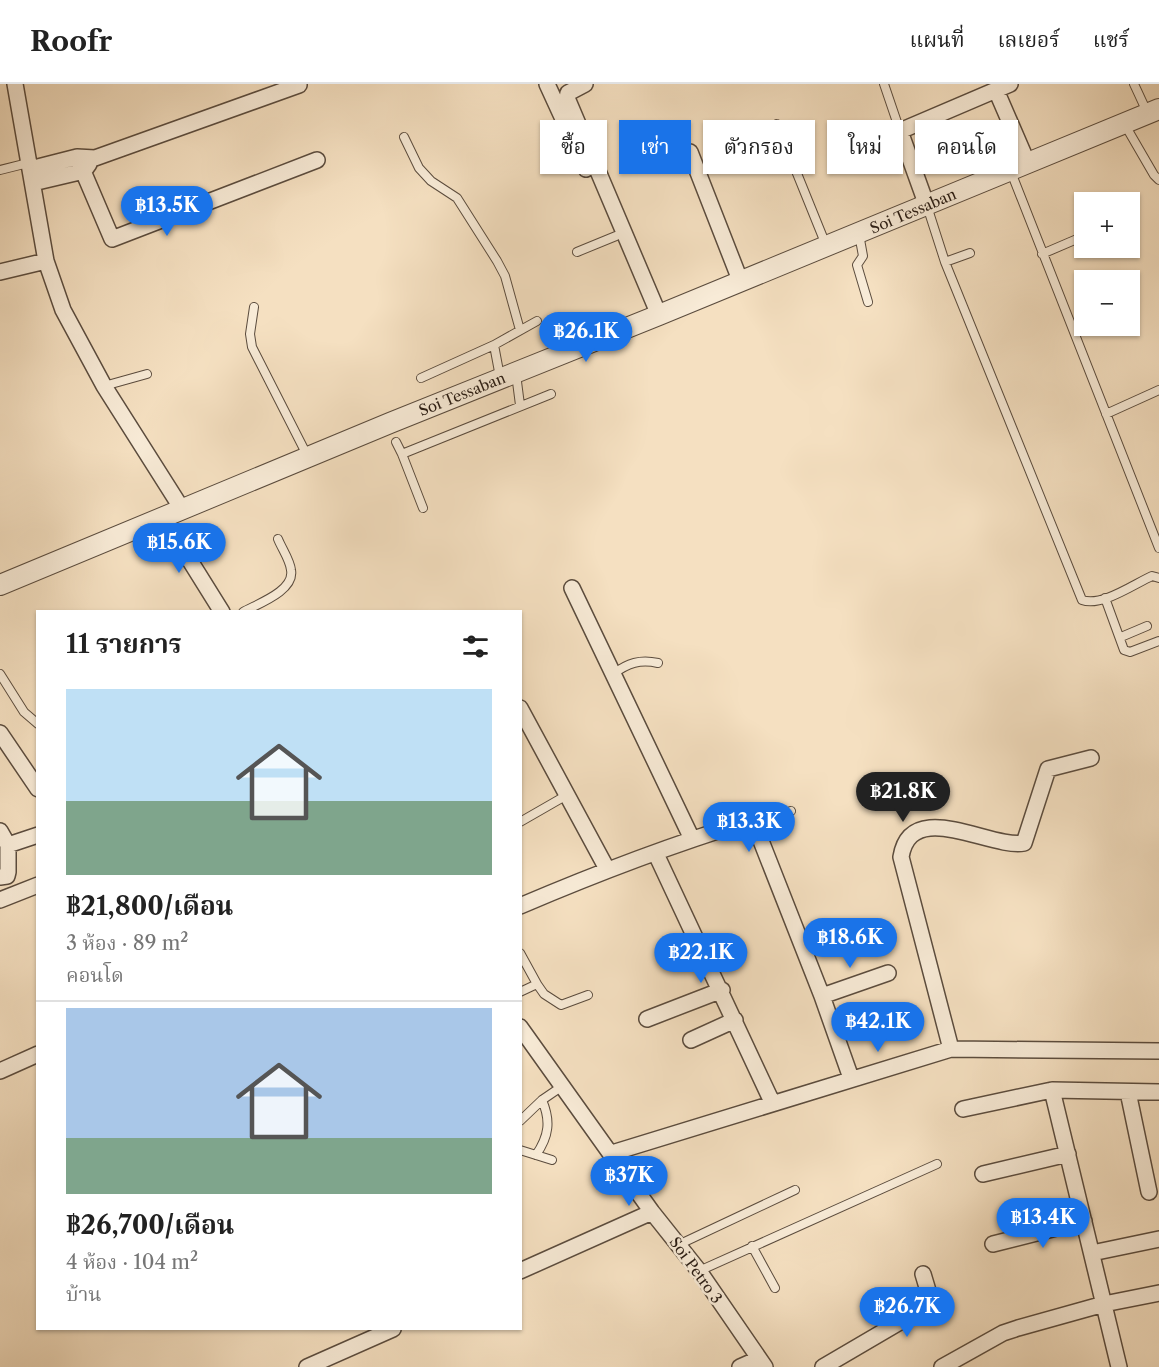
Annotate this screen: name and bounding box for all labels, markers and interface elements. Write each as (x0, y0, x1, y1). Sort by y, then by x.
text: Roofr (30, 24, 112, 58)
text: แผนที่ (910, 27, 965, 52)
text: เลเยอร์ (998, 27, 1060, 52)
text: แชร์ (1093, 27, 1129, 52)
chip: ซื้อ (540, 120, 607, 174)
chip: เช่า (619, 120, 691, 174)
chip: ตัวกรอง (703, 120, 815, 174)
chip: ใหม่ (827, 120, 903, 174)
chip: คอนโด (915, 120, 1018, 174)
street label: Soi Tessaban (867, 184, 960, 238)
pin: ฿13.5K (118, 186, 216, 237)
map controls (1074, 192, 1140, 336)
button: + (1074, 192, 1140, 258)
text: ฿13.5K (135, 193, 199, 217)
button: − (1074, 270, 1140, 336)
pin: ฿26.1K (537, 312, 635, 363)
text: ฿26.1K (553, 319, 619, 343)
street label: Soi Tessaban (416, 368, 509, 420)
pin: ฿15.6K (130, 523, 228, 574)
text: ฿15.6K (147, 530, 211, 554)
text: 11 รายการ (66, 628, 182, 660)
icon: filters (459, 630, 492, 663)
icon: home (225, 728, 333, 836)
pin: ฿21.8K (854, 772, 952, 823)
text: ฿21.8K (870, 779, 936, 803)
pin: ฿13.3K (700, 802, 798, 853)
text: ฿13.3K (717, 809, 781, 833)
text: ฿21,800/เดือน (66, 890, 233, 922)
pin: ฿18.6K (801, 918, 899, 969)
text: ฿18.6K (817, 925, 883, 949)
text: 3 ห้อง · 89 m² (66, 931, 189, 955)
pin: ฿22.1K (652, 933, 750, 984)
text: ฿22.1K (668, 940, 734, 964)
text: คอนโด (66, 963, 124, 987)
pin: ฿42.1K (829, 1002, 927, 1053)
text: ฿42.1K (845, 1009, 911, 1033)
icon: home (225, 1047, 333, 1155)
pin: ฿37K (593, 1156, 665, 1207)
text: ฿37K (605, 1163, 653, 1187)
pin: ฿13.4K (994, 1198, 1092, 1249)
text: ฿13.4K (1011, 1205, 1075, 1229)
text: ฿26,700/เดือน (66, 1209, 234, 1241)
street label: Soi Petro 3 (666, 1233, 726, 1307)
text: 4 ห้อง · 104 m² (66, 1250, 198, 1274)
text: บ้าน (66, 1282, 102, 1306)
pin: ฿26.7K (858, 1287, 956, 1338)
text: ฿26.7K (874, 1294, 940, 1318)

